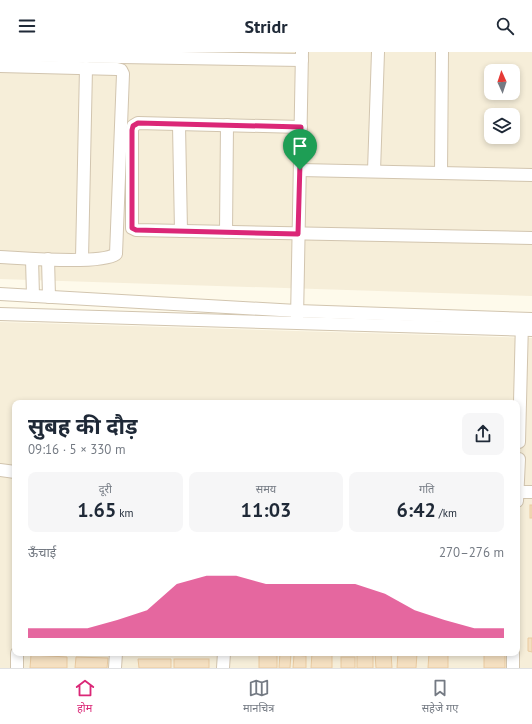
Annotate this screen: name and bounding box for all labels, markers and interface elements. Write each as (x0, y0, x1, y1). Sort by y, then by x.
icon: menu (16, 15, 38, 37)
text: Stridr (244, 15, 288, 38)
icon: search (494, 15, 516, 37)
north arrow (484, 64, 520, 100)
map controls (484, 64, 520, 144)
button: layers (484, 108, 520, 144)
pin (283, 129, 317, 170)
icon: arrive (289, 135, 311, 157)
text: सुबह की दौड़ (28, 412, 138, 440)
button: share (462, 413, 504, 455)
text: 09:16 · 5 × 330 m (28, 441, 125, 458)
text: दूरी (99, 482, 112, 496)
text: समय (256, 482, 276, 496)
text: गति (419, 482, 434, 496)
text: 1.65 (77, 497, 116, 523)
text: 11:03 (241, 497, 291, 523)
text: 6:42 (396, 497, 436, 523)
text: km (116, 506, 133, 520)
text: /km (436, 506, 457, 520)
text: ऊँचाई (28, 544, 56, 561)
text: 270–276 m (439, 544, 504, 561)
tab: होम (74, 677, 96, 716)
tab: मानचित्र (243, 677, 274, 716)
tab: सहेजे गए (422, 677, 458, 716)

